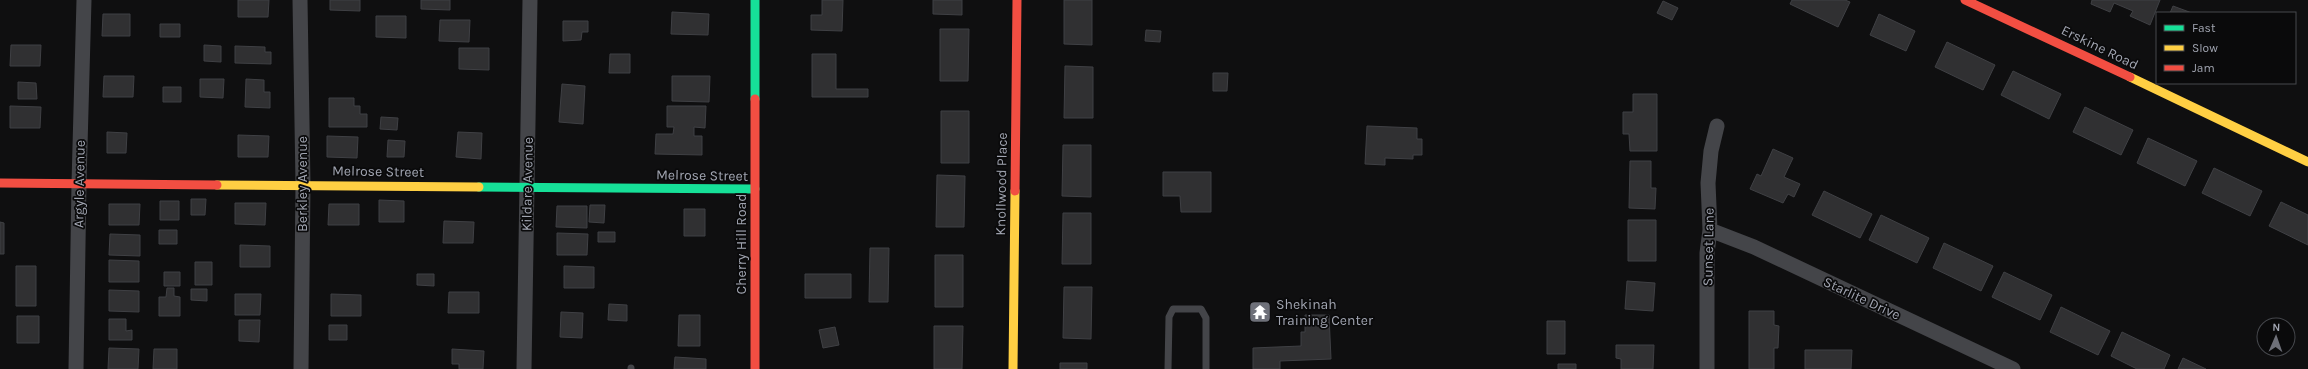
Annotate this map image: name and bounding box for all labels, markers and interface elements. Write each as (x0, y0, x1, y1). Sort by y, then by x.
legend (2156, 12, 2296, 84)
street label: Erskine Road (2059, 21, 2141, 73)
text: Fast (2192, 21, 2216, 35)
text: Slow (2192, 41, 2218, 55)
text: Jam (2192, 61, 2215, 75)
street label: Knollwood Place (992, 132, 1011, 236)
street label: Berkley Avenue (294, 136, 311, 232)
street label: Kildare Avenue (518, 137, 537, 231)
street label: Argyle Avenue (70, 140, 89, 228)
street label: Melrose Street (332, 162, 424, 181)
street label: Melrose Street (656, 166, 748, 185)
street label: Cherry Hill Road (733, 193, 750, 295)
street label: Sunset Lane (1699, 208, 1718, 286)
street label: Starlite Drive (1821, 273, 1903, 324)
place label: Shekinah Training Center (1276, 296, 1374, 329)
temple icon: Shekinah Training Center (1247, 299, 1273, 325)
north arrow (2256, 317, 2296, 357)
text: N (2272, 321, 2281, 334)

